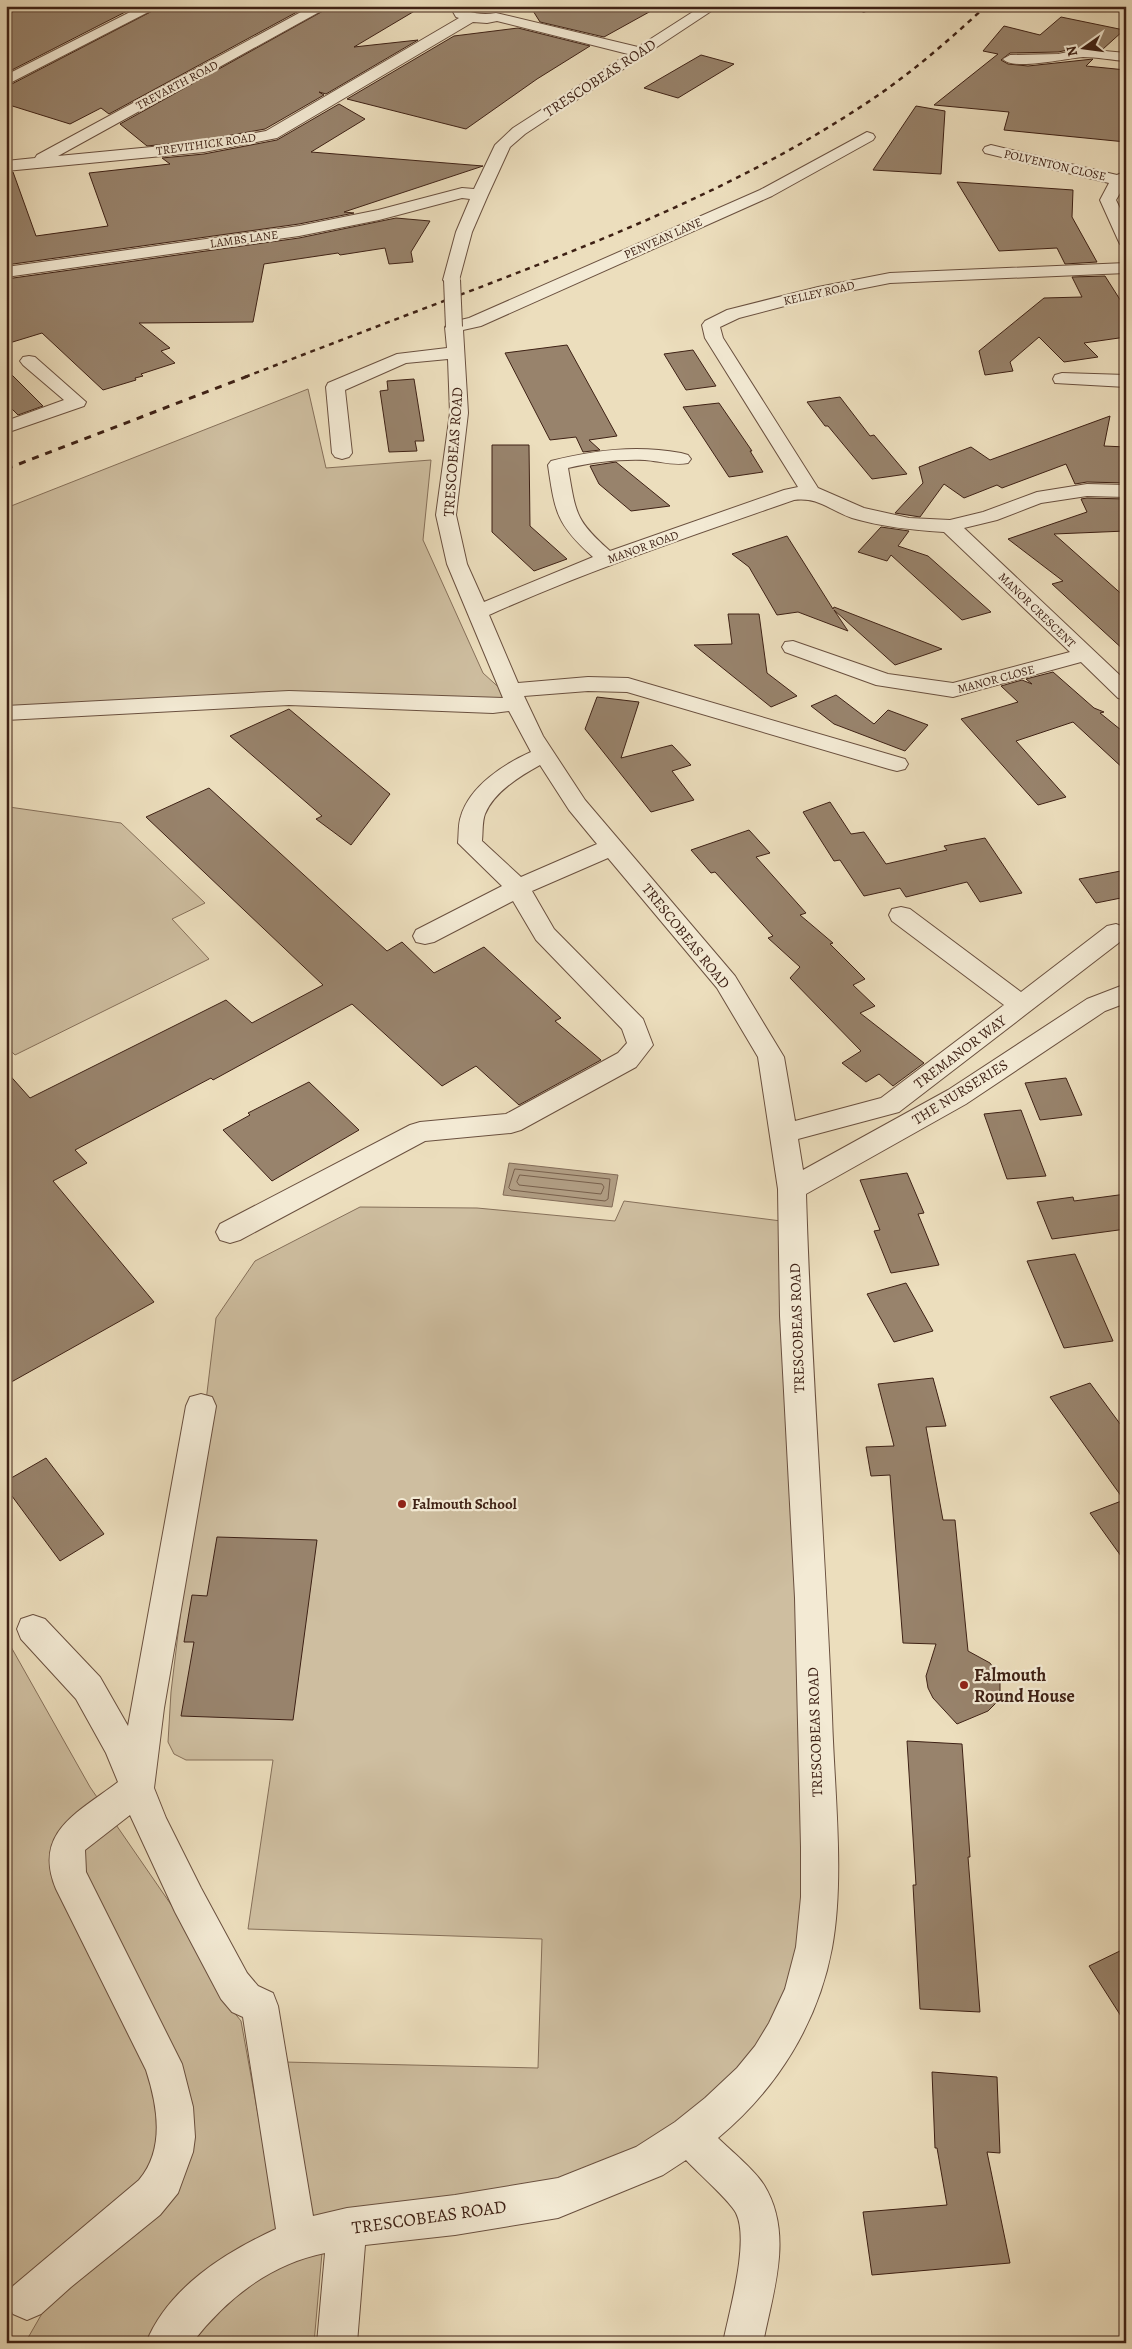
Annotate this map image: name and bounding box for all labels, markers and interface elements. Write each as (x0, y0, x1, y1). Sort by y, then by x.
north arrow (1060, 22, 1110, 72)
street label: TRESCOBEAS ROAD (540, 34, 660, 122)
text: N (1061, 44, 1082, 58)
street label: TREVARTH ROAD (133, 57, 221, 113)
street label: TREVITHICK ROAD (155, 129, 257, 159)
street label: POLVENTON CLOSE (1002, 145, 1108, 185)
street label: PENVEAN LANE (621, 214, 705, 262)
street label: LAMBS LANE (209, 226, 279, 252)
street label: KELLEY ROAD (782, 277, 856, 309)
street label: TRESCOBEAS ROAD (438, 387, 468, 517)
street label: MANOR ROAD (605, 527, 681, 567)
street label: MANOR CRESCENT (995, 569, 1079, 651)
street label: MANOR CLOSE (956, 661, 1036, 697)
street label: TRESCOBEAS ROAD (637, 879, 735, 993)
street label: TREMANOR WAY (910, 1010, 1011, 1093)
street label: THE NURSERIES (908, 1054, 1012, 1130)
street label: TRESCOBEAS ROAD (785, 1263, 809, 1393)
place label: Falmouth School (412, 1494, 517, 1514)
marker: Falmouth School (396, 1498, 408, 1510)
place label: Falmouth Round House (974, 1663, 1075, 1708)
street label: TRESCOBEAS ROAD (803, 1667, 827, 1797)
marker: Falmouth Round House (958, 1679, 970, 1691)
street label: TRESCOBEAS ROAD (350, 2194, 508, 2240)

